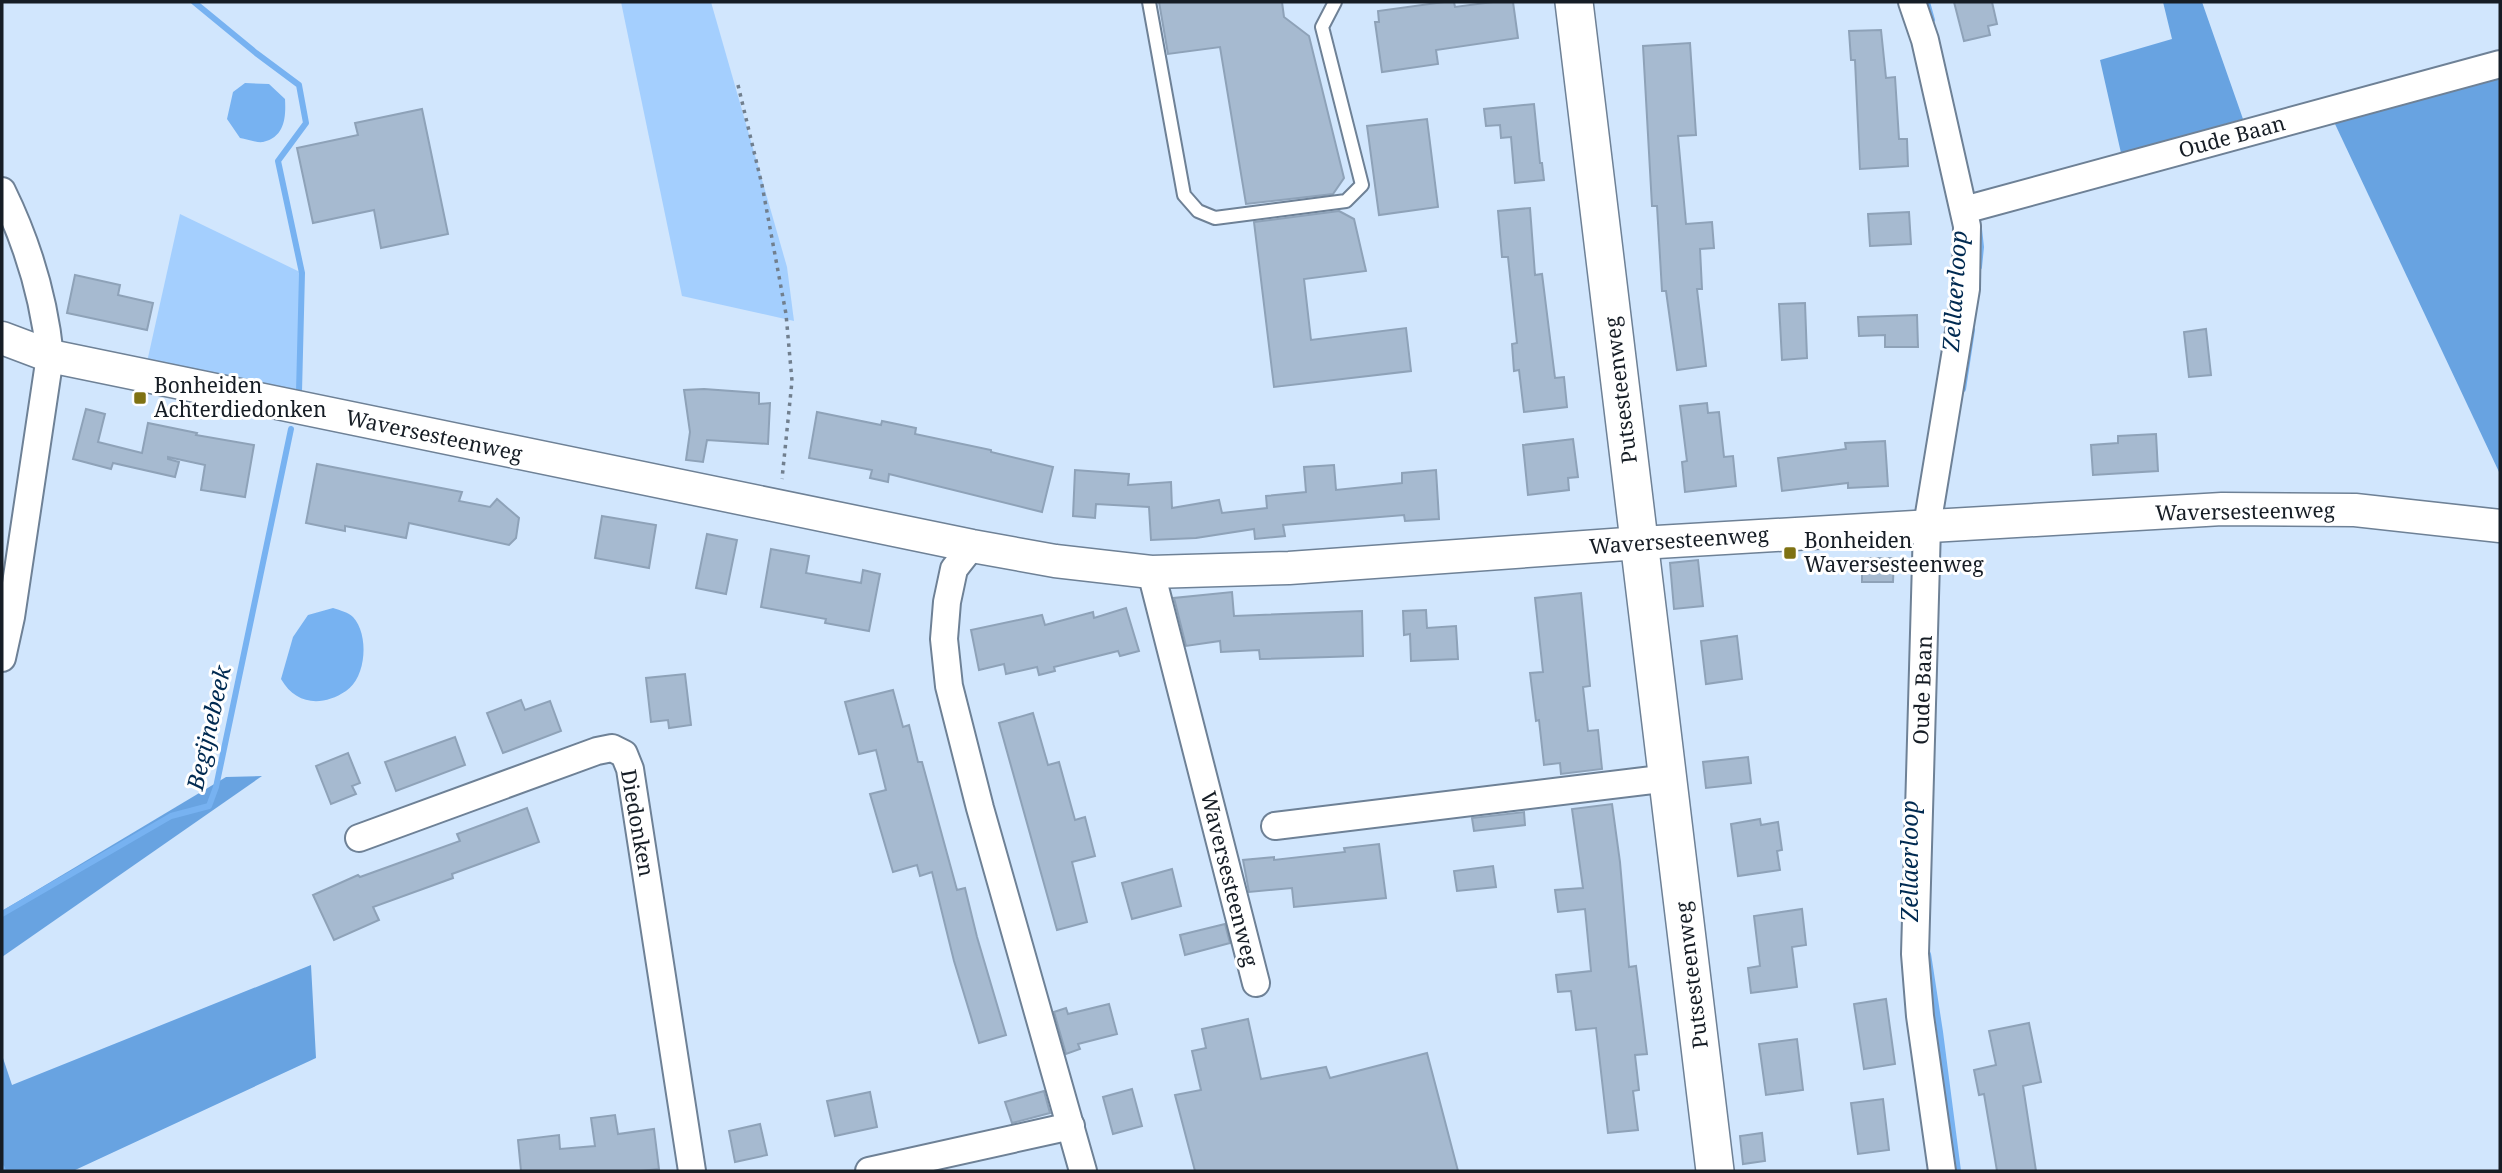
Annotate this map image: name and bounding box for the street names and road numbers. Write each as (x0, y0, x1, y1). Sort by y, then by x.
street label: Oude Baan (2175, 108, 2288, 164)
street label: Putsesteenweg (1597, 314, 1643, 465)
street label: Waversesteenweg (343, 403, 526, 468)
street label: Waversesteenweg (2155, 495, 2336, 527)
street label: Waversesteenweg (1588, 520, 1770, 560)
street label: Oude Baan (1906, 635, 1938, 745)
street label: Diedonken (615, 767, 661, 879)
street label: Waversesteenweg (1195, 788, 1265, 970)
street label: Putsesteenweg (1668, 899, 1714, 1050)

